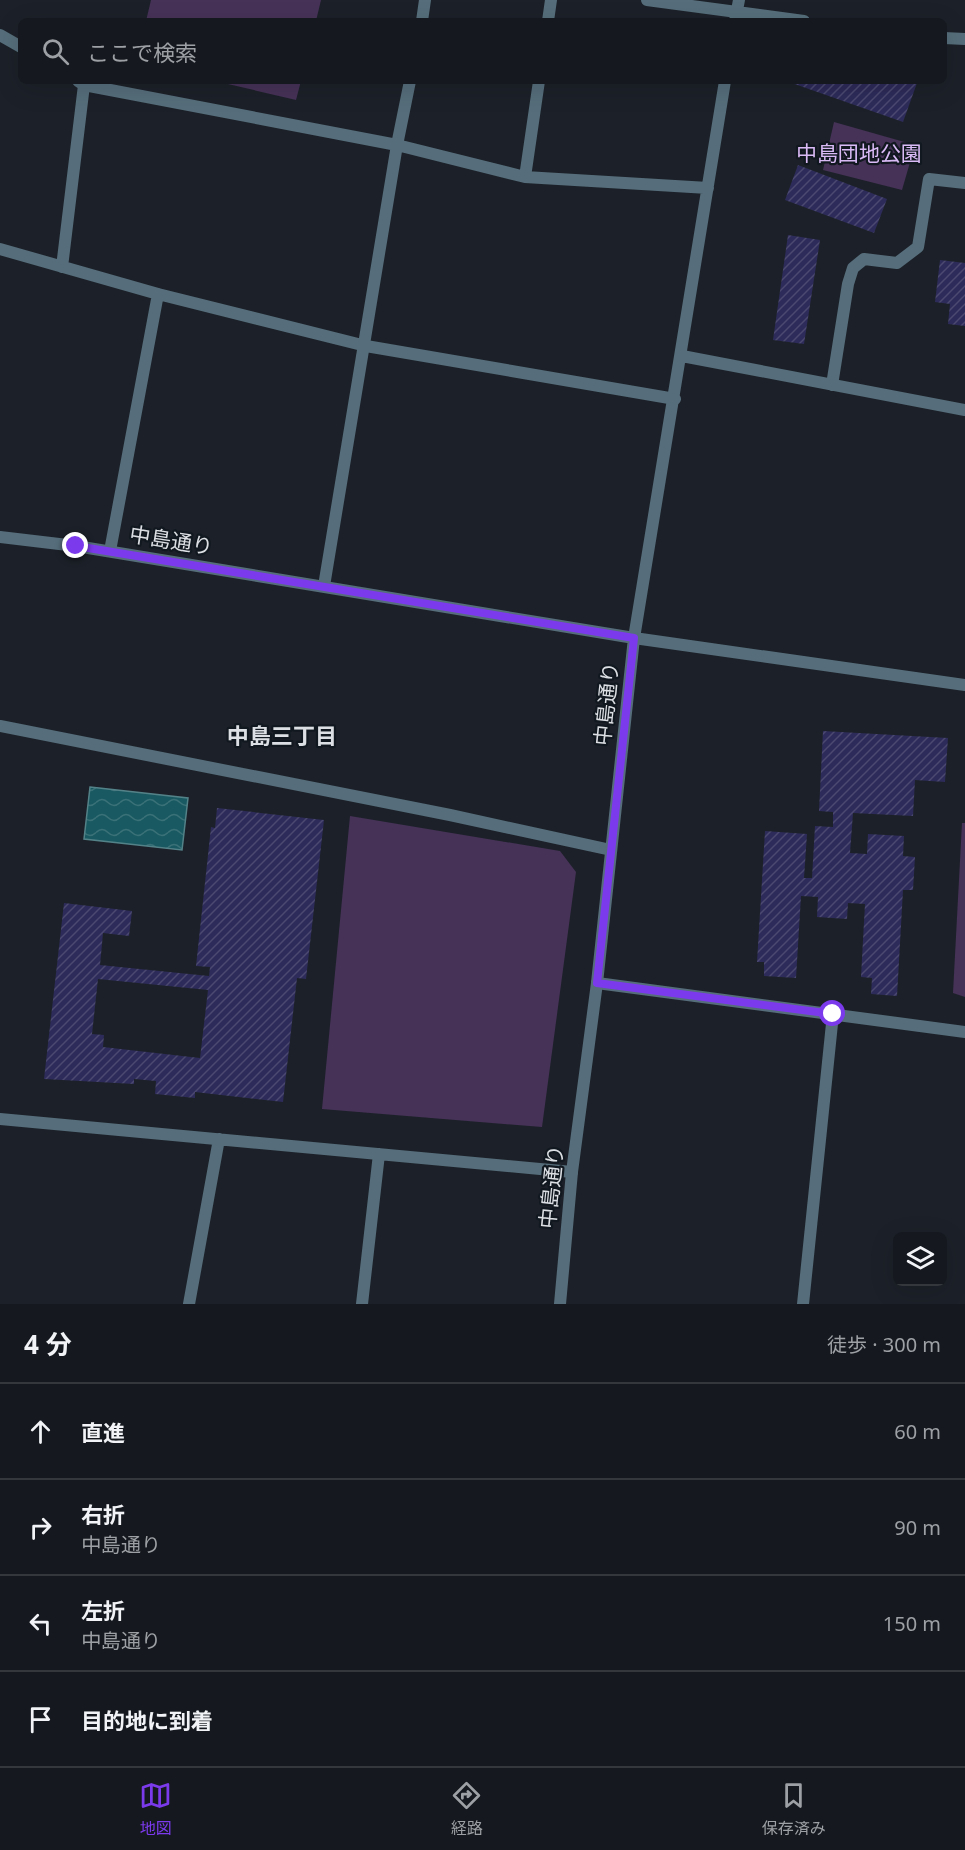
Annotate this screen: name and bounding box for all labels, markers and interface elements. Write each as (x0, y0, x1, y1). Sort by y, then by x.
search box (18, 18, 947, 84)
icon: search (39, 35, 72, 68)
text: ここで検索 (87, 37, 197, 67)
park label: 中島団地公園 (796, 139, 922, 167)
street label: 中島通り (127, 520, 215, 560)
route end (62, 532, 88, 558)
street label: 中島通り (588, 661, 624, 747)
district label: 中島三丁目 (227, 720, 337, 750)
route start (819, 1000, 845, 1026)
street label: 中島通り (533, 1144, 569, 1230)
map controls (893, 1232, 947, 1286)
button: layers (893, 1232, 947, 1286)
text: 4 分 (24, 1326, 72, 1362)
text: 徒歩 · 300 m (827, 1331, 941, 1358)
icon: ahead (24, 1415, 57, 1448)
text: 直進 (81, 1417, 125, 1447)
text: 60 m (894, 1418, 941, 1445)
text: 右折 (81, 1499, 125, 1529)
icon: right (24, 1511, 57, 1544)
text: 90 m (894, 1514, 941, 1541)
text: 中島通り (81, 1531, 161, 1558)
text: 左折 (81, 1595, 125, 1625)
icon: left (24, 1607, 57, 1640)
text: 150 m (883, 1610, 941, 1637)
text: 中島通り (81, 1627, 161, 1654)
icon: arrive (24, 1703, 57, 1736)
text: 目的地に到着 (81, 1705, 213, 1735)
tab: 地図 (139, 1779, 172, 1839)
tab: 経路 (450, 1779, 483, 1839)
tab: 保存済み (762, 1779, 826, 1839)

